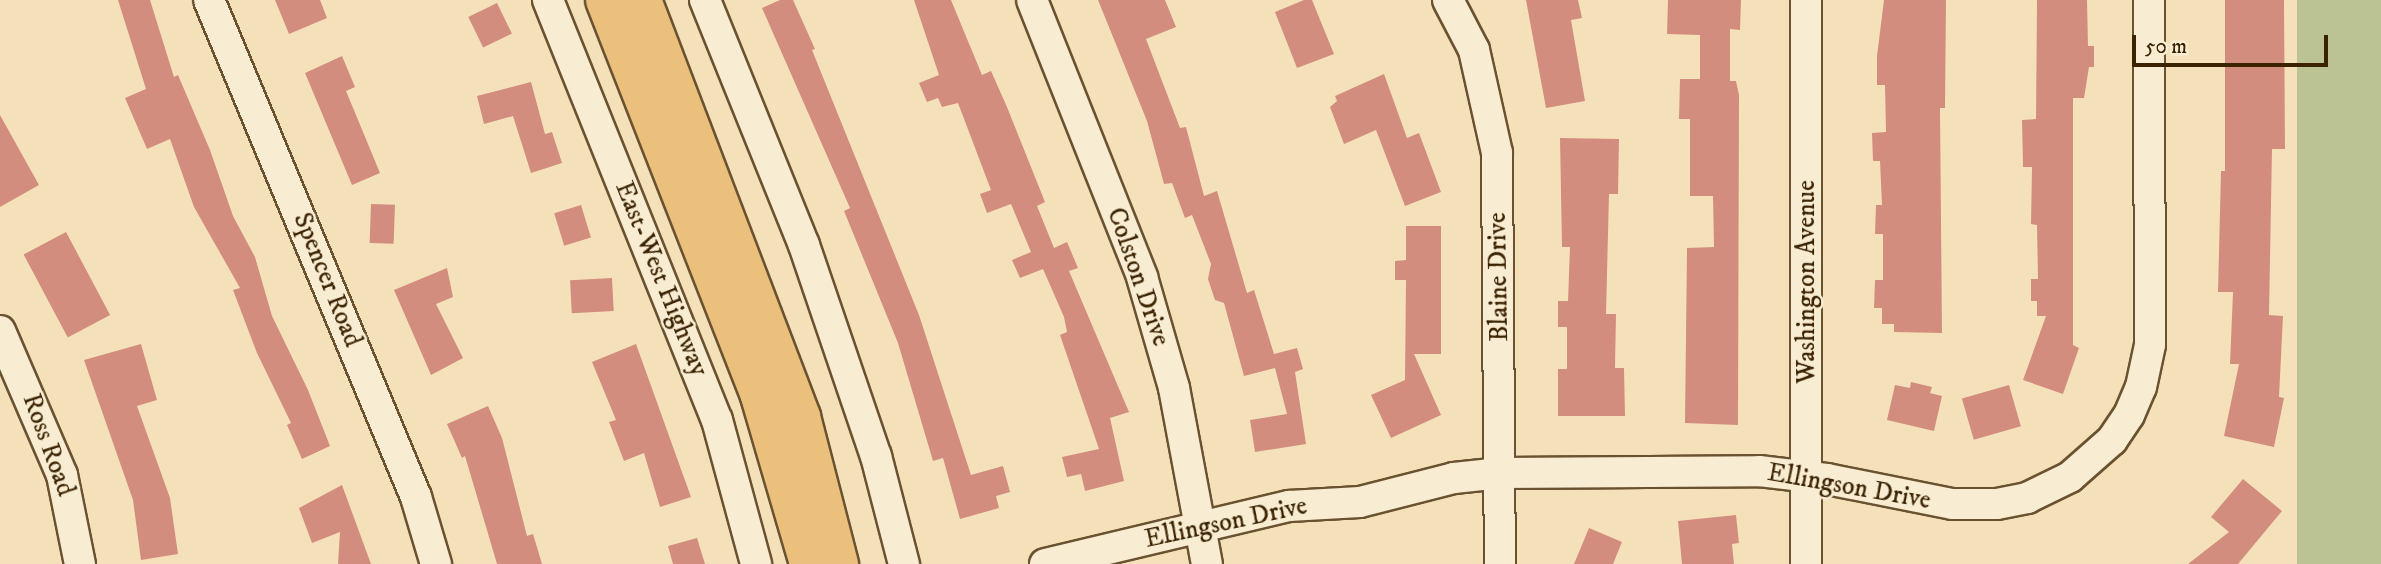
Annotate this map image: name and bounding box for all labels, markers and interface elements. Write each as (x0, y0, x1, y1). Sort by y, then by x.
scale bar (2136, 21, 2332, 65)
text: 50 m (2145, 34, 2187, 60)
street label: East-West Highway (608, 177, 714, 381)
street label: Washington Avenue (1791, 180, 1823, 384)
street label: Colston Drive (1100, 204, 1176, 350)
street label: Spencer Road (286, 208, 368, 352)
street label: Blaine Drive (1482, 212, 1516, 342)
street label: Ross Road (15, 390, 81, 500)
street label: Ellingson Drive (1765, 457, 1933, 517)
street label: Ellingson Drive (1142, 491, 1310, 555)

